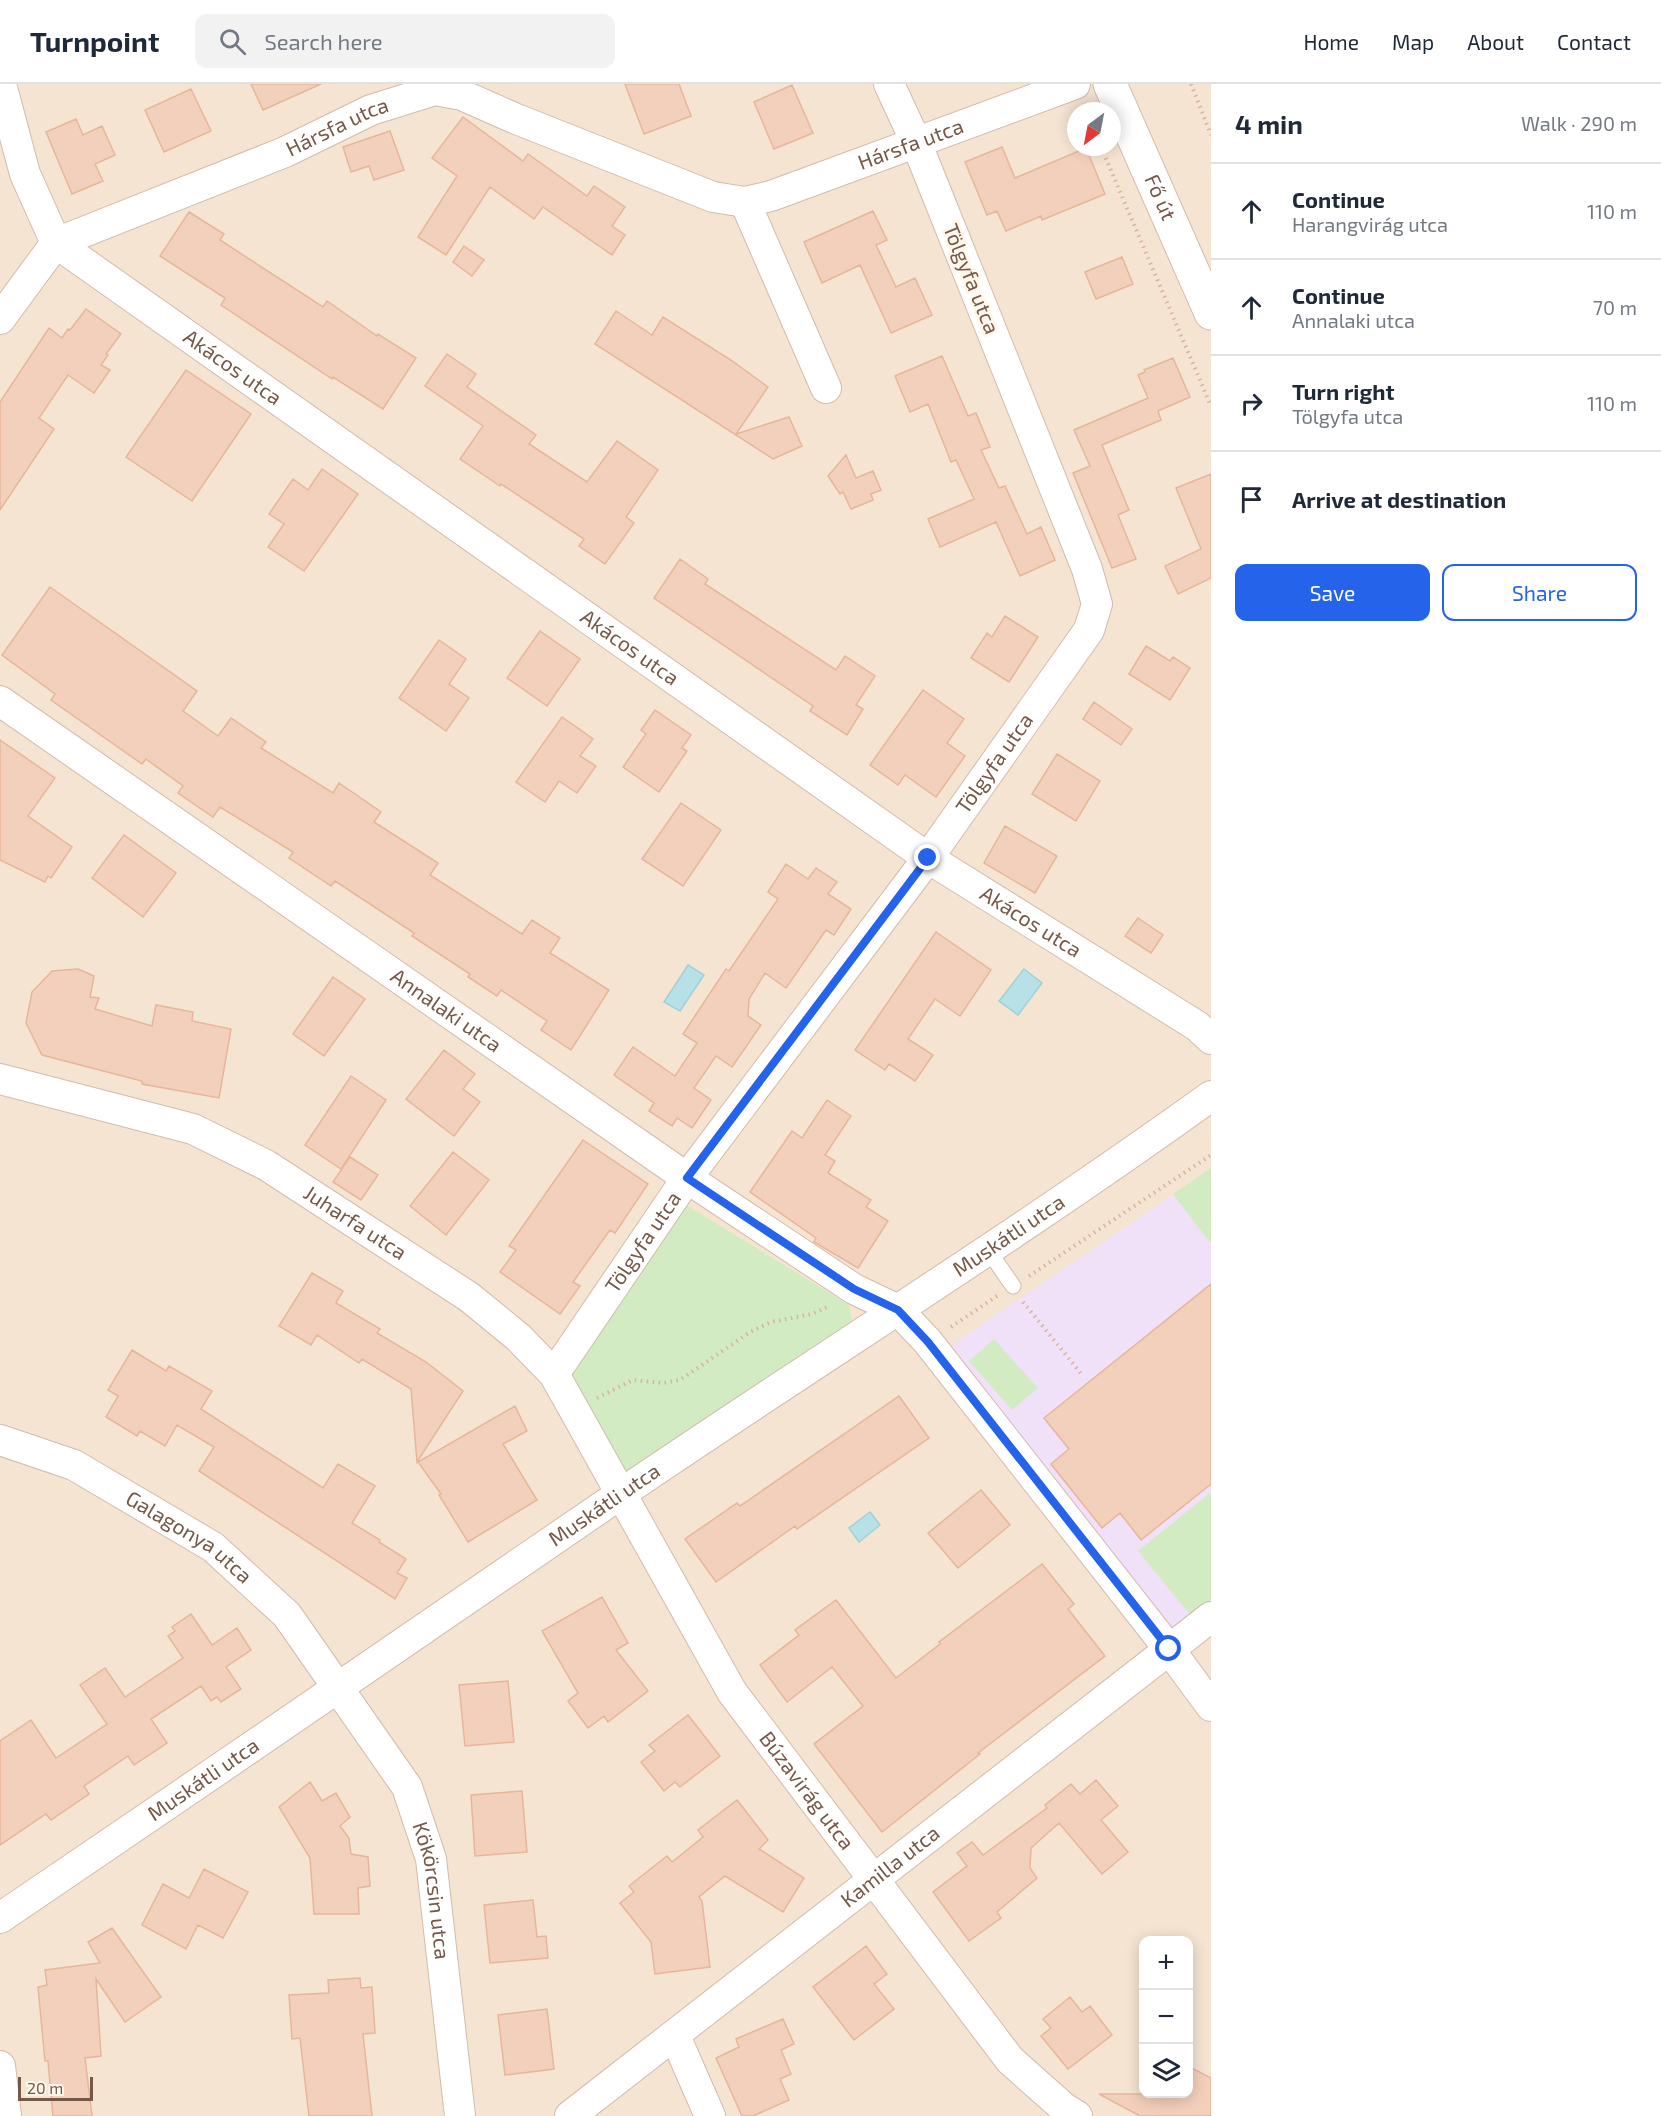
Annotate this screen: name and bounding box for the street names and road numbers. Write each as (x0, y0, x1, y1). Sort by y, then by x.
street label: Hársfa utca (281, 91, 391, 161)
street label: Hársfa utca (854, 112, 966, 174)
street label: Fő út (1140, 170, 1182, 224)
street label: Tölgyfa utca (939, 220, 1006, 337)
street label: Akácos utca (179, 323, 287, 409)
street label: Akácos utca (577, 603, 685, 690)
street label: Tölgyfa utca (949, 708, 1037, 818)
street label: Akácos utca (976, 880, 1087, 962)
street label: Annalaki utca (387, 962, 507, 1057)
street label: Juharfa utca (300, 1179, 412, 1264)
street label: Tölgyfa utca (599, 1186, 685, 1297)
street label: Muskátli utca (947, 1188, 1069, 1281)
street label: Muskátli utca (543, 1457, 664, 1551)
street label: Galagonya utca (122, 1485, 258, 1588)
street label: Búzavirág utca (755, 1726, 861, 1854)
street label: Muskátli utca (142, 1732, 263, 1825)
street label: Kökörcsin utca (408, 1818, 456, 1961)
street label: Kamilla utca (835, 1819, 944, 1912)

